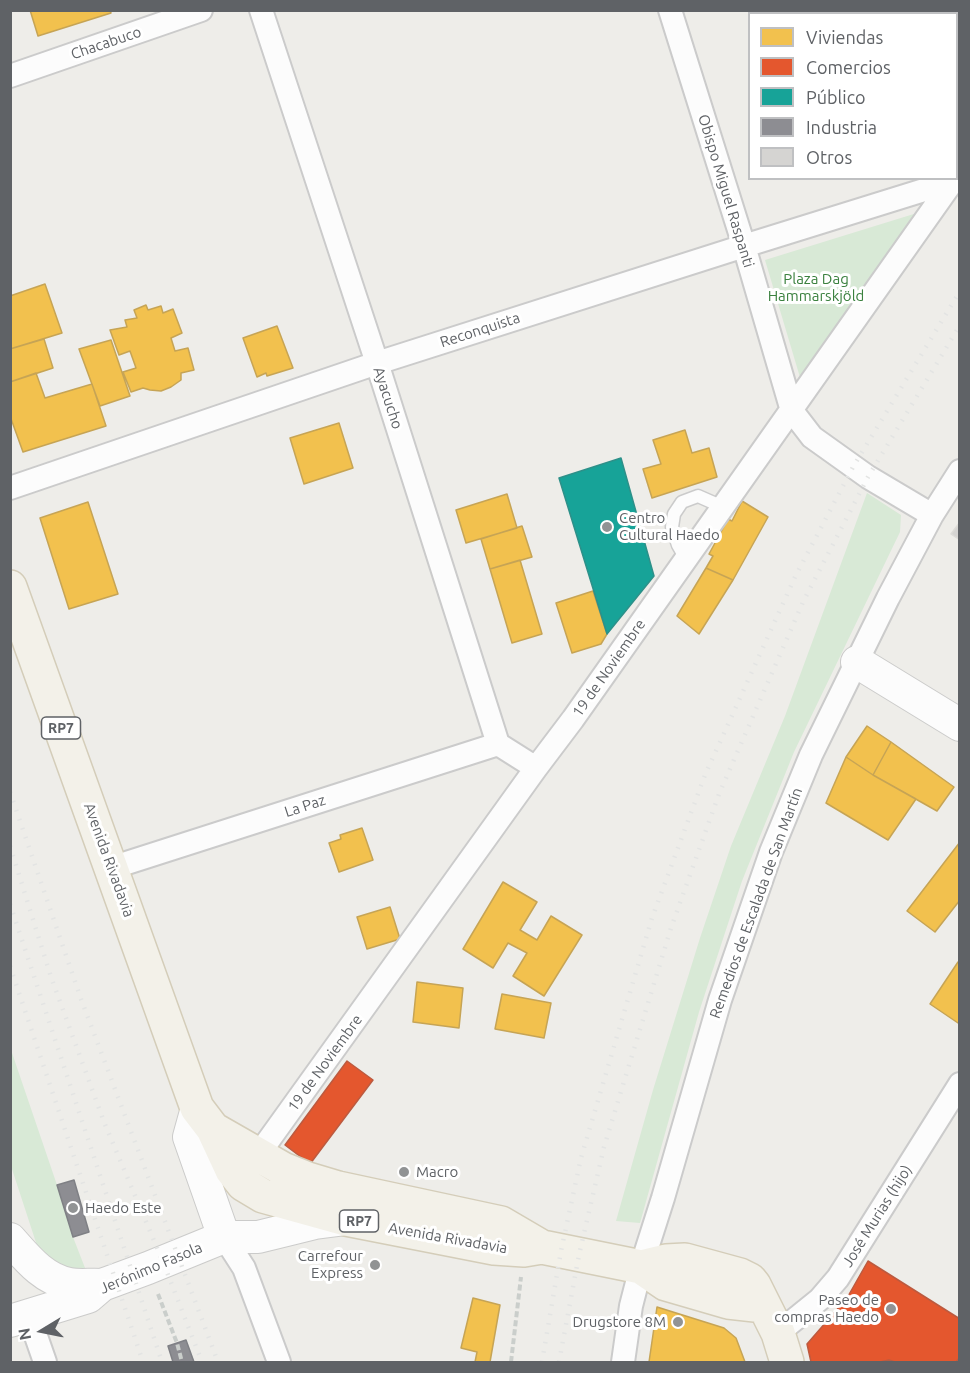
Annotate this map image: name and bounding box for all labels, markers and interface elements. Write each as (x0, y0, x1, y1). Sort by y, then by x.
legend (748, 12, 958, 180)
street label: Chacabuco (68, 23, 144, 63)
text: Viviendas (806, 27, 883, 47)
text: Comercios (806, 57, 891, 77)
text: Público (806, 87, 866, 107)
street label: Obispo Miguel Raspanti (694, 112, 758, 270)
text: Industria (806, 117, 877, 137)
text: Otros (806, 147, 852, 167)
park label: Plaza Dag Hammarskjöld (768, 270, 864, 305)
street label: Reconquista (438, 309, 522, 351)
street label: Ayacucho (369, 365, 407, 431)
place label: Centro Cultural Haedo (619, 509, 720, 544)
marker: Centro Cultural Haedo (600, 520, 614, 534)
street label: 19 de Noviembre (569, 616, 649, 720)
road number: RP7 (42, 717, 80, 739)
street label: Remedios de Escalada de San Martín (706, 785, 806, 1021)
street label: La Paz (282, 791, 328, 821)
street label: Avenida Rivadavia (80, 800, 138, 920)
street label: 19 de Noviembre (284, 1011, 366, 1115)
street label: José Murias (hijo) (838, 1162, 916, 1270)
place label: Macro (416, 1163, 458, 1181)
marker: Macro (397, 1165, 411, 1179)
place label: Haedo Este (85, 1199, 161, 1217)
marker: Haedo Este (66, 1201, 80, 1215)
road number: RP7 (340, 1210, 378, 1232)
street label: Avenida Rivadavia (387, 1219, 509, 1257)
street label: Jerónimo Fasola (97, 1238, 205, 1298)
place label: Carrefour Express (298, 1247, 363, 1282)
marker: Carrefour Express (368, 1258, 382, 1272)
place label: Paseo de compras Haedo (774, 1291, 879, 1326)
north arrow (12, 1301, 72, 1361)
marker: Paseo de compras Haedo (884, 1302, 898, 1316)
place label: Drugstore 8M (573, 1313, 666, 1331)
marker: Drugstore 8M (671, 1315, 685, 1329)
text: N (14, 1327, 34, 1342)

